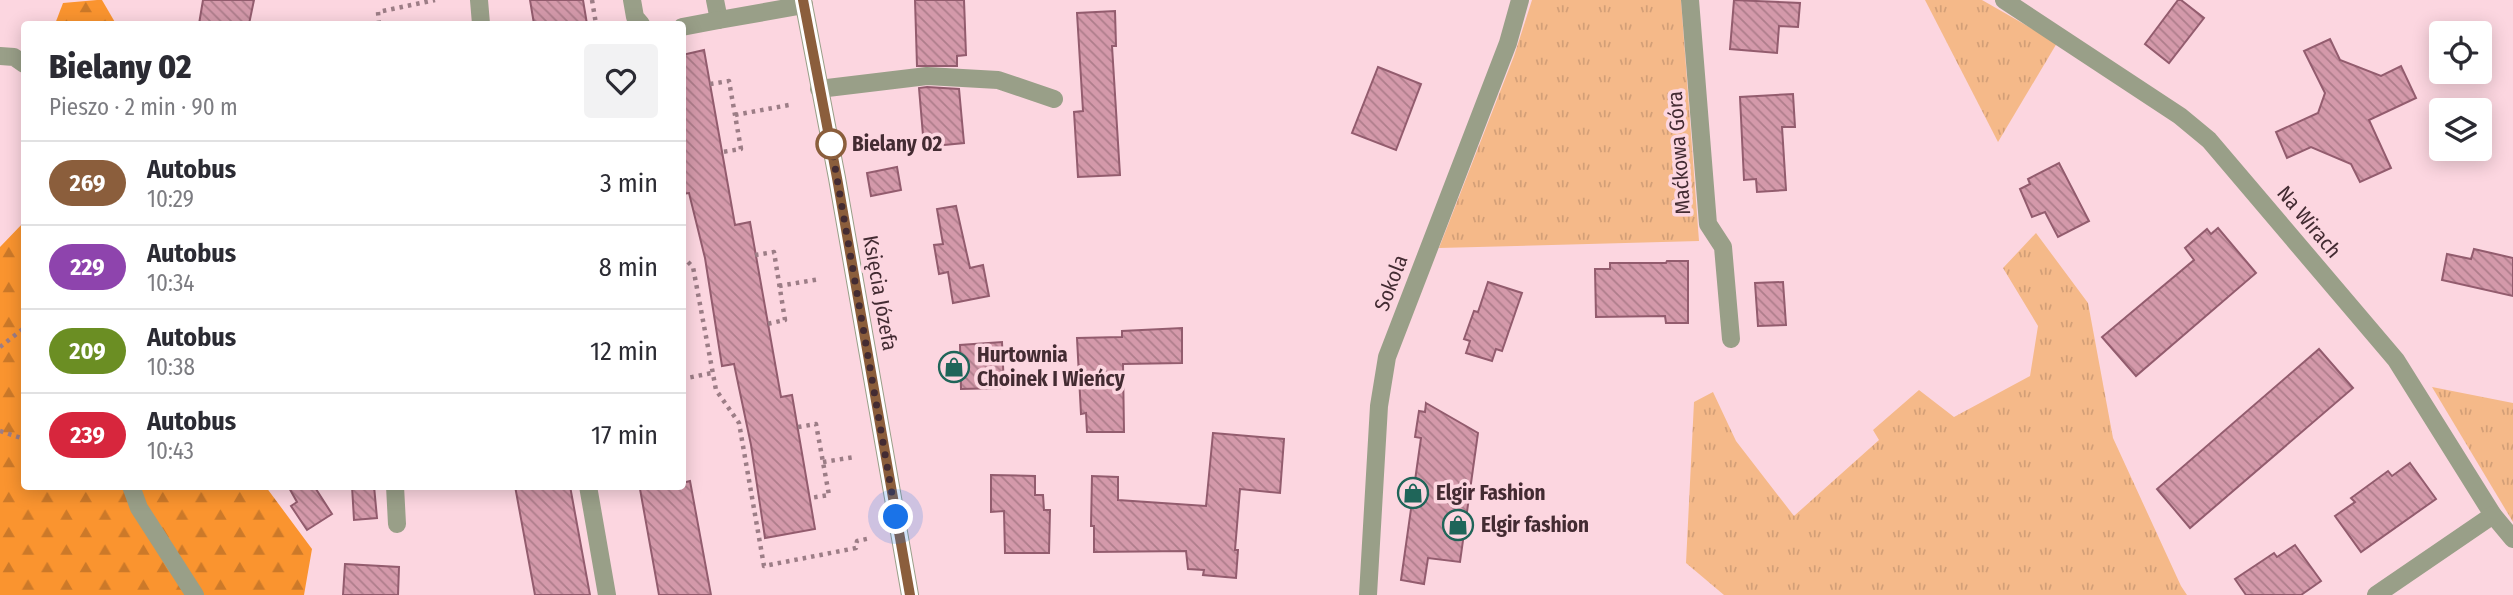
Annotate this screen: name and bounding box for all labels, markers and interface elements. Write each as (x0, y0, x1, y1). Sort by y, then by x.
map controls (2429, 21, 2492, 161)
button: locate (2429, 21, 2492, 84)
button: heart (584, 44, 658, 118)
text: Bielany 02 (49, 47, 192, 87)
street label: Maćkowa Góra (1662, 90, 1696, 216)
text: Pieszo · 2 min · 90 m (49, 93, 238, 121)
button: layers (2429, 98, 2492, 161)
marker: Bielany 02 (816, 129, 846, 159)
place label: Bielany 02 (852, 131, 942, 157)
text: Autobus (147, 154, 236, 185)
text: 3 min (600, 168, 658, 199)
text: 269 (70, 169, 105, 197)
street label: Na Wirach (2271, 181, 2347, 263)
text: 10:29 (147, 185, 194, 213)
street label: Księcia Józefa (857, 233, 903, 353)
text: Autobus (147, 238, 236, 269)
street label: Sokola (1368, 251, 1414, 315)
text: 8 min (599, 252, 658, 283)
text: 229 (70, 253, 105, 281)
text: 10:34 (147, 269, 194, 297)
text: Autobus (147, 322, 236, 353)
text: 12 min (590, 336, 658, 367)
text: 209 (69, 337, 106, 365)
place label: Hurtownia Choinek I Wieńcy (977, 342, 1126, 392)
shop icon: Hurtownia Choinek I Wieńcy (937, 350, 971, 384)
text: 10:38 (147, 353, 195, 381)
text: Autobus (147, 406, 236, 437)
text: 17 min (591, 420, 658, 451)
text: 239 (70, 421, 105, 449)
text: 10:43 (147, 437, 194, 465)
shop icon: Elgir Fashion (1396, 476, 1430, 510)
place label: Elgir Fashion (1436, 480, 1546, 506)
your location (878, 499, 913, 534)
shop icon: Elgir fashion (1441, 508, 1475, 542)
place label: Elgir fashion (1481, 512, 1589, 538)

